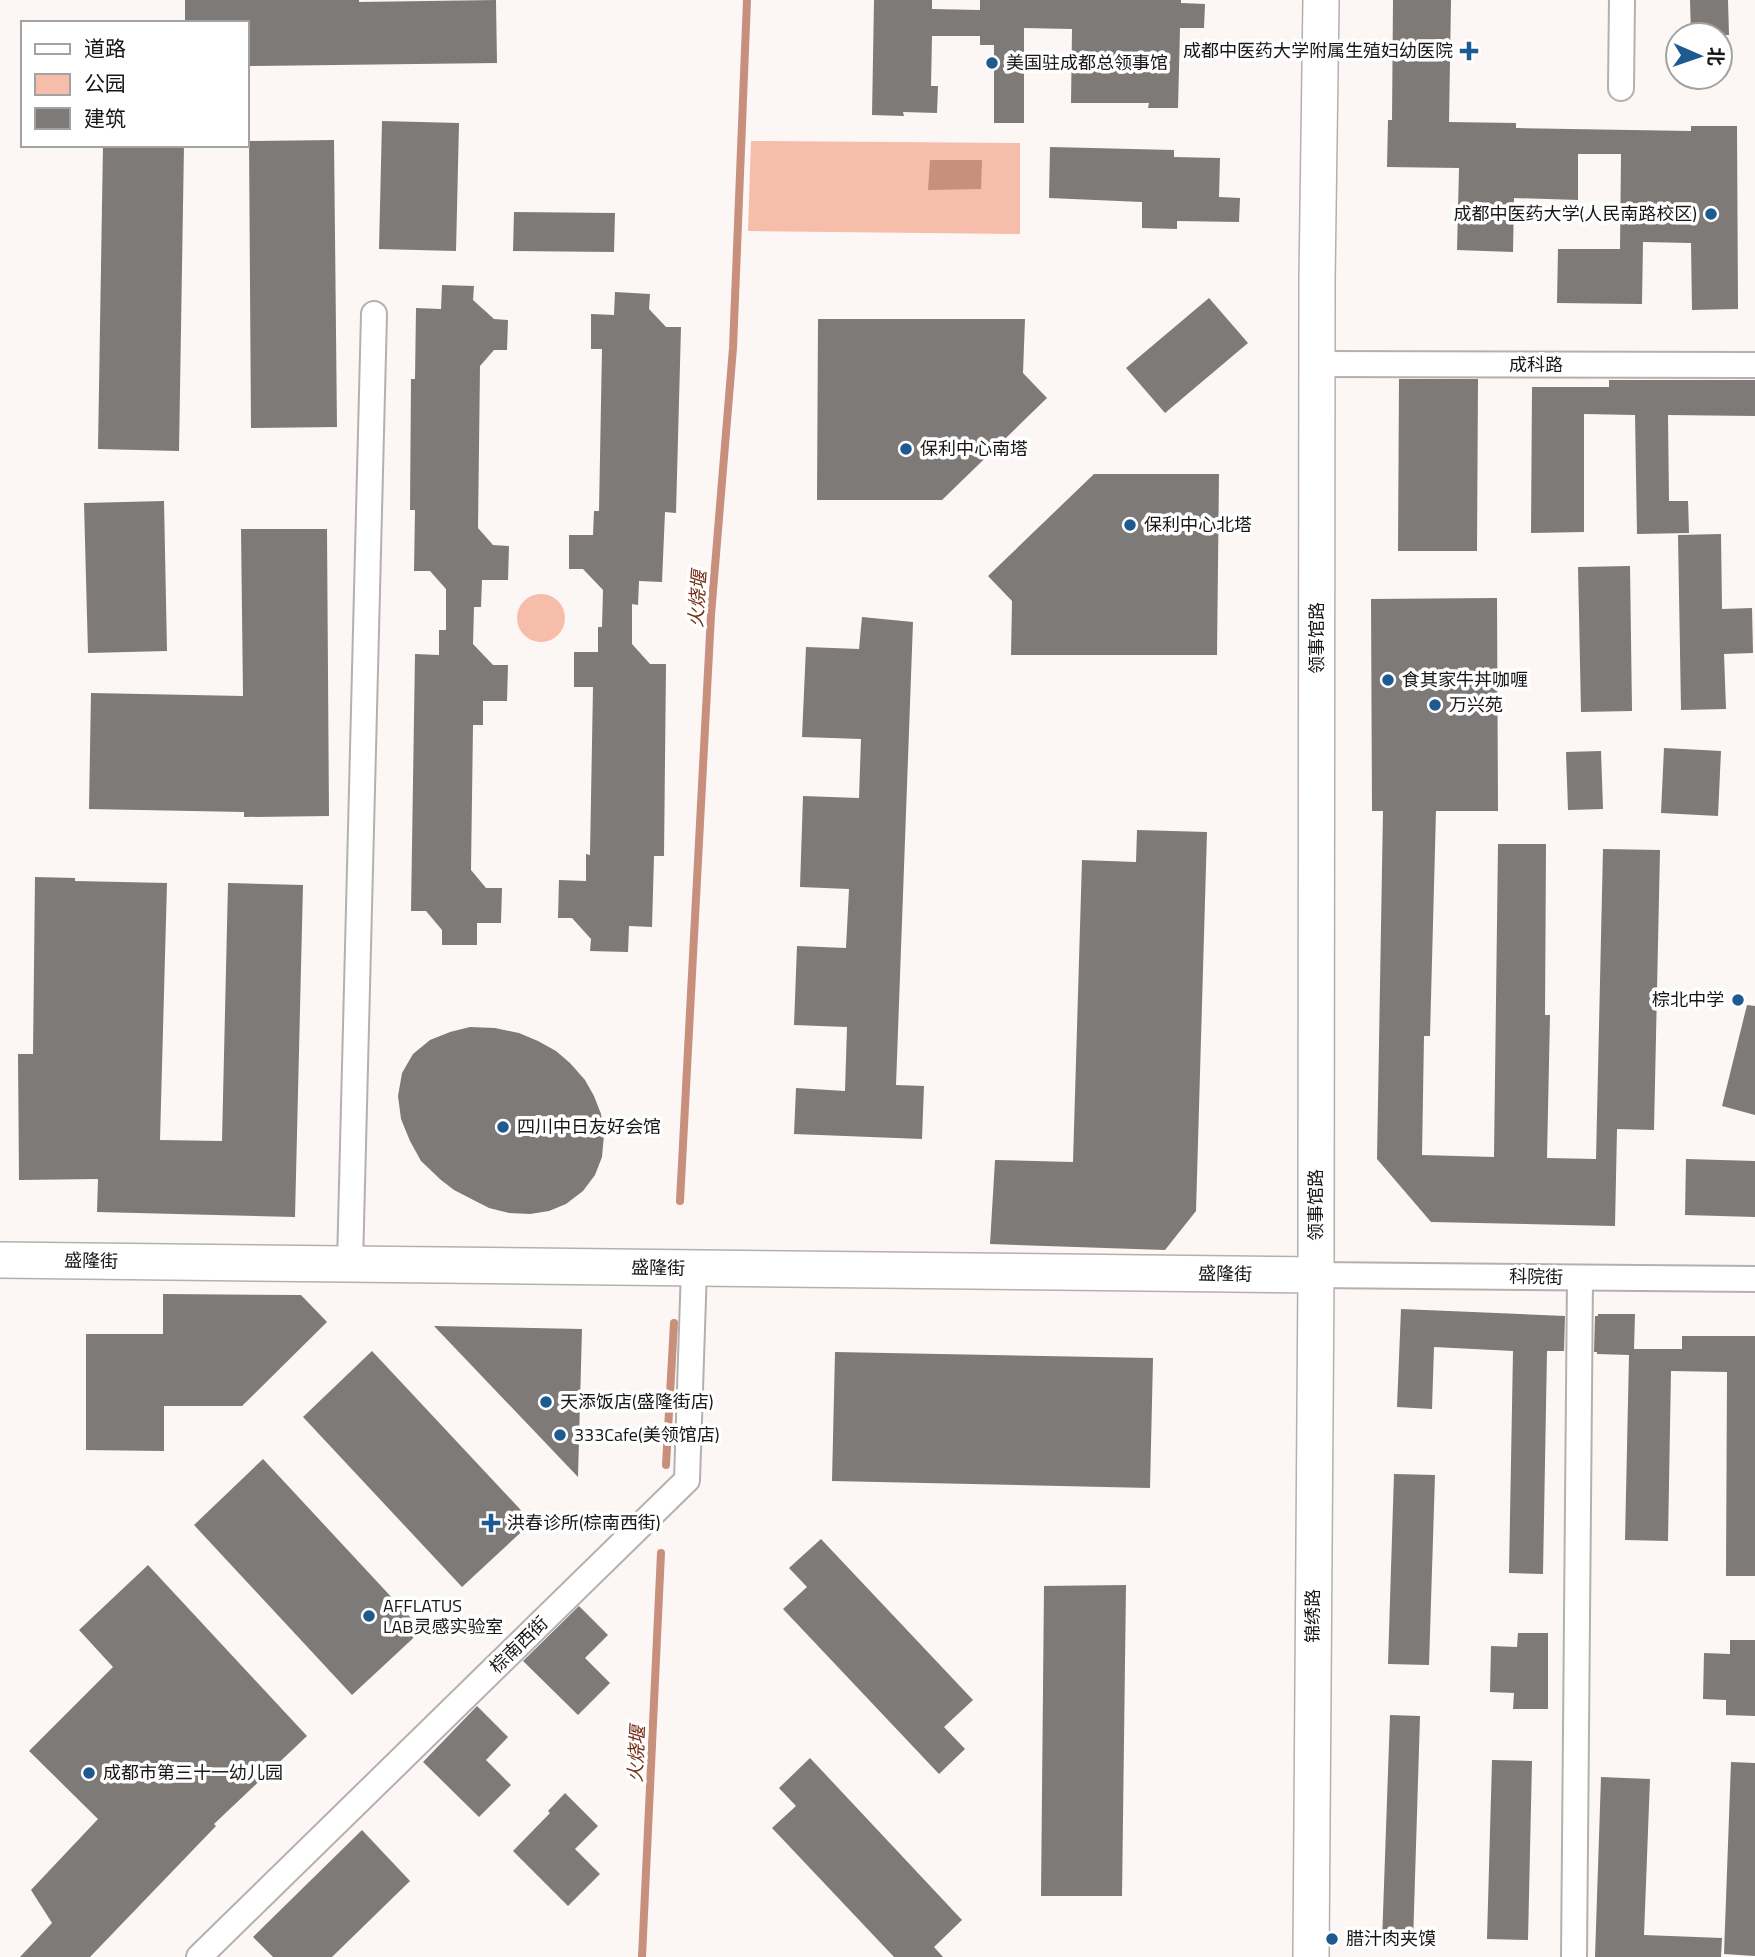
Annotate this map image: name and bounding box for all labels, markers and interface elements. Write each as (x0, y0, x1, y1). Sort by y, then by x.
legend (21, 21, 248, 147)
north arrow (1664, 21, 1734, 91)
text: 道路 (84, 32, 126, 64)
place label: 成都中医药大学附属生殖妇幼医院 (1183, 37, 1453, 64)
marker: 成都中医药大学附属生殖妇幼医院 (1459, 41, 1479, 61)
text: 北 (1702, 47, 1731, 67)
place label: 美国驻成都总领事馆 (1006, 49, 1168, 76)
marker: 美国驻成都总领事馆 (984, 55, 1000, 71)
text: 公园 (84, 67, 126, 99)
text: 建筑 (84, 102, 126, 134)
place label: 成都中医药大学(人民南路校区) (1453, 200, 1697, 227)
marker: 成都中医药大学(人民南路校区) (1703, 206, 1719, 222)
street label: 成科路 (1509, 351, 1563, 378)
place label: 保利中心南塔 (920, 435, 1028, 462)
marker: 保利中心南塔 (898, 441, 914, 457)
place label: 保利中心北塔 (1144, 511, 1252, 538)
marker: 保利中心北塔 (1122, 517, 1138, 533)
water label: 火烧堰 (680, 567, 713, 628)
street label: 领事馆路 (1303, 602, 1330, 674)
place label: 食其家牛丼咖喱 (1402, 666, 1528, 693)
marker: 食其家牛丼咖喱 (1380, 672, 1396, 688)
place label: 万兴苑 (1449, 691, 1503, 718)
marker: 万兴苑 (1427, 697, 1443, 713)
place label: 棕北中学 (1652, 986, 1724, 1013)
marker: 棕北中学 (1730, 992, 1746, 1008)
place label: 四川中日友好会馆 (517, 1113, 661, 1140)
marker: 四川中日友好会馆 (495, 1119, 511, 1135)
street label: 领事馆路 (1302, 1169, 1329, 1241)
street label: 盛隆街 (64, 1247, 118, 1274)
street label: 盛隆街 (631, 1254, 685, 1281)
street label: 盛隆街 (1198, 1260, 1252, 1287)
street label: 科院街 (1509, 1263, 1563, 1290)
place label: 天添饭店(盛隆街店) (560, 1388, 714, 1415)
marker: 天添饭店(盛隆街店) (538, 1394, 554, 1410)
place label: 333Cafe(美领馆店) (574, 1421, 719, 1448)
marker: 333Cafe(美领馆店) (552, 1427, 568, 1443)
place label: 洪春诊所(棕南西街) (507, 1509, 661, 1536)
marker: 洪春诊所(棕南西街) (481, 1513, 501, 1533)
street label: 锦绣路 (1299, 1589, 1326, 1643)
place label: AFFLATUS LAB灵感实验室 (383, 1592, 503, 1640)
marker: AFFLATUS LAB灵感实验室 (361, 1608, 377, 1624)
street label: 棕南西街 (483, 1610, 554, 1679)
water label: 火烧堰 (620, 1722, 652, 1783)
place label: 成都市第三十一幼儿园 (103, 1759, 283, 1786)
marker: 成都市第三十一幼儿园 (81, 1765, 97, 1781)
place label: 腊汁肉夹馍 (1346, 1925, 1436, 1952)
marker: 腊汁肉夹馍 (1324, 1931, 1340, 1947)

